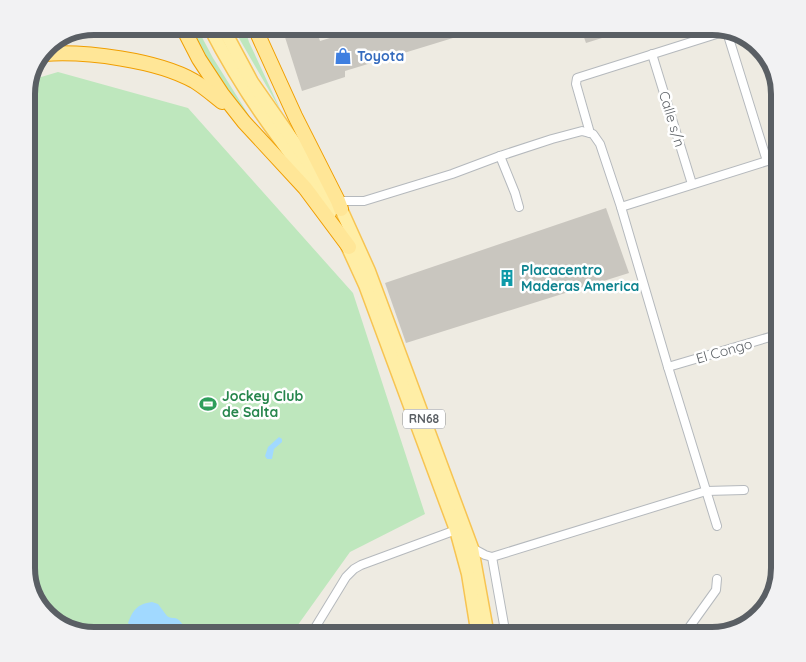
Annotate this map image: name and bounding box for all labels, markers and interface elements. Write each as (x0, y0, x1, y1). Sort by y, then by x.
shop icon: Toyota (333, 46, 353, 66)
place label: Toyota (357, 47, 404, 65)
street label: Calle s/n (655, 89, 689, 149)
place label: Placacentro Maderas America (521, 261, 639, 295)
building icon: Placacentro Maderas America (497, 268, 517, 288)
street label: El Congo (694, 334, 754, 368)
place label: Jockey Club de Salta (222, 387, 303, 421)
sports icon: Jockey Club de Salta (198, 394, 218, 414)
road number: RN68 (403, 409, 445, 428)

